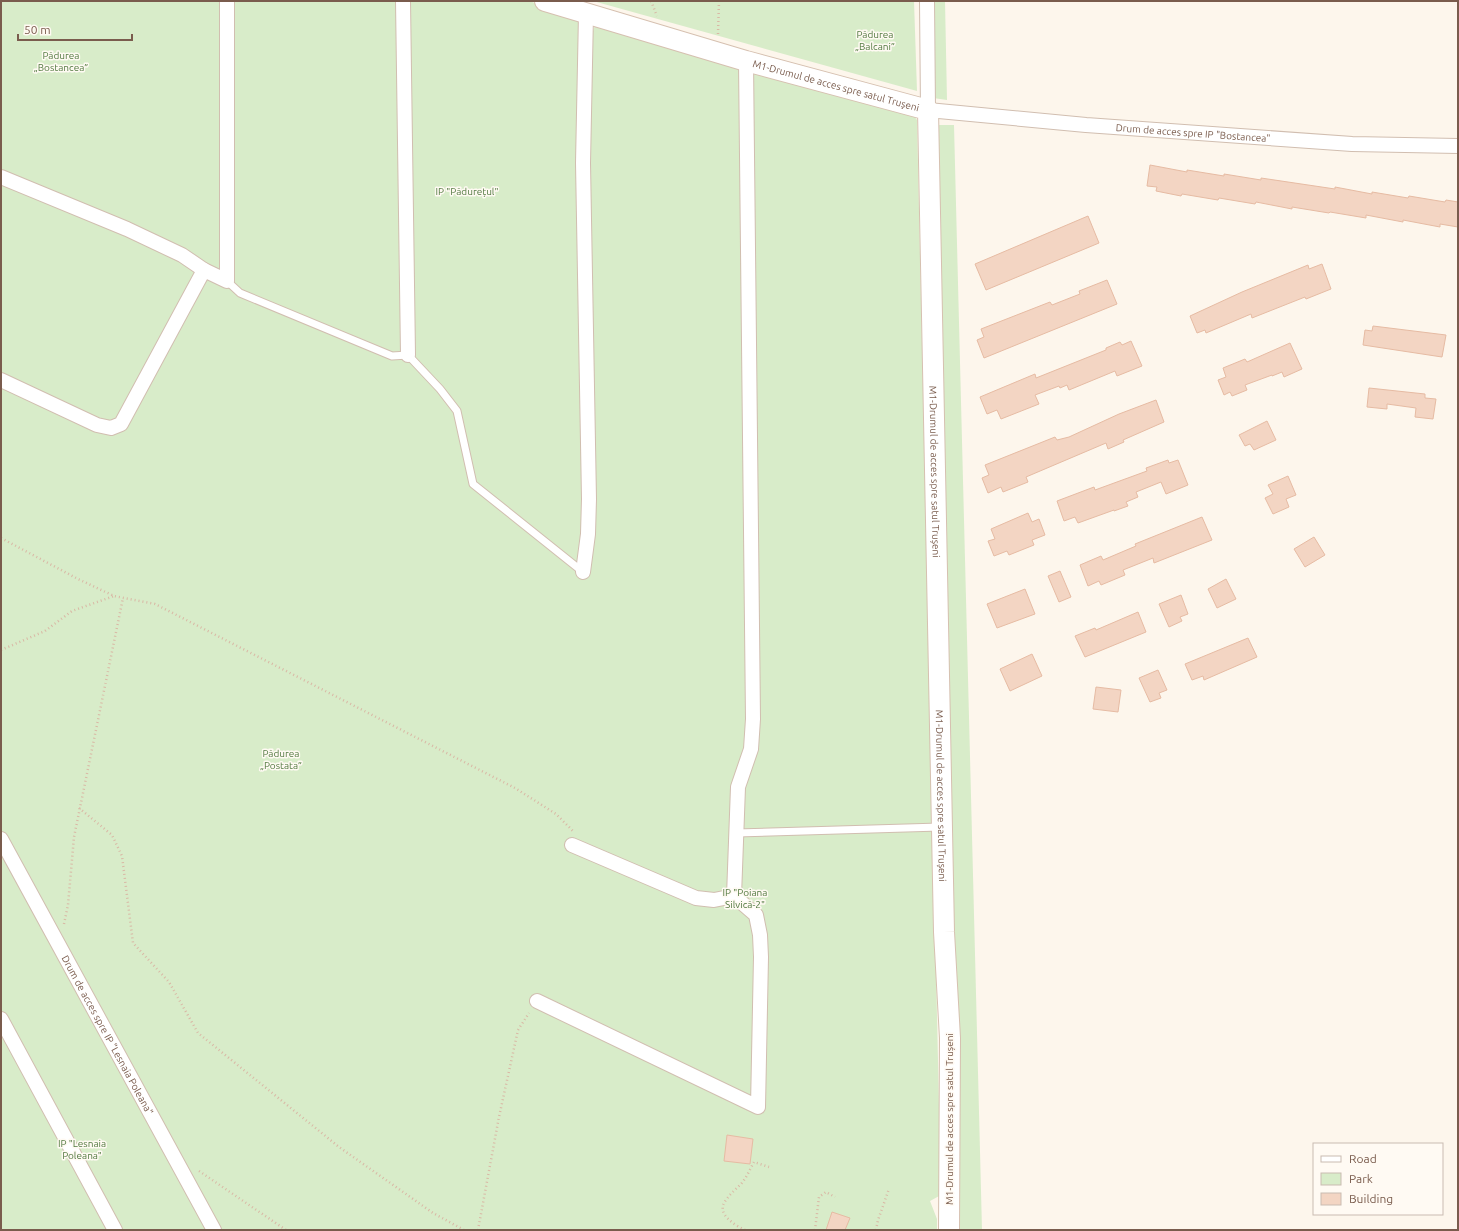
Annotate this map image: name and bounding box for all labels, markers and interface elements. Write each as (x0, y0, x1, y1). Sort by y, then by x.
scale bar (18, 16, 132, 42)
text: 50 m (24, 23, 51, 36)
park label: Pădurea „Balcani” (855, 29, 895, 52)
park label: Pădurea „Bostancea” (34, 50, 88, 73)
street label: M1-Drumul de acces spre satul Trușeni (751, 58, 920, 113)
street label: Drum de acces spre IP "Bostancea" (1115, 122, 1271, 144)
park label: IP "Pădurețul" (436, 186, 498, 197)
street label: M1-Drumul de acces spre satul Trușeni (927, 386, 942, 558)
street label: M1-Drumul de acces spre satul Trușeni (934, 710, 948, 882)
park label: Pădurea „Postata” (260, 748, 302, 771)
park label: IP "Poiana Silvică-2" (723, 887, 767, 910)
street label: Drum de acces spre IP "Lesnaia Poleana" (59, 953, 155, 1117)
street label: M1-Drumul de acces spre satul Trușeni (944, 1033, 955, 1205)
park label: IP "Lesnaia Poleana" (58, 1138, 106, 1161)
legend (1313, 1143, 1443, 1215)
text: Road (1349, 1152, 1377, 1165)
text: Park (1349, 1172, 1373, 1185)
text: Building (1349, 1192, 1393, 1205)

